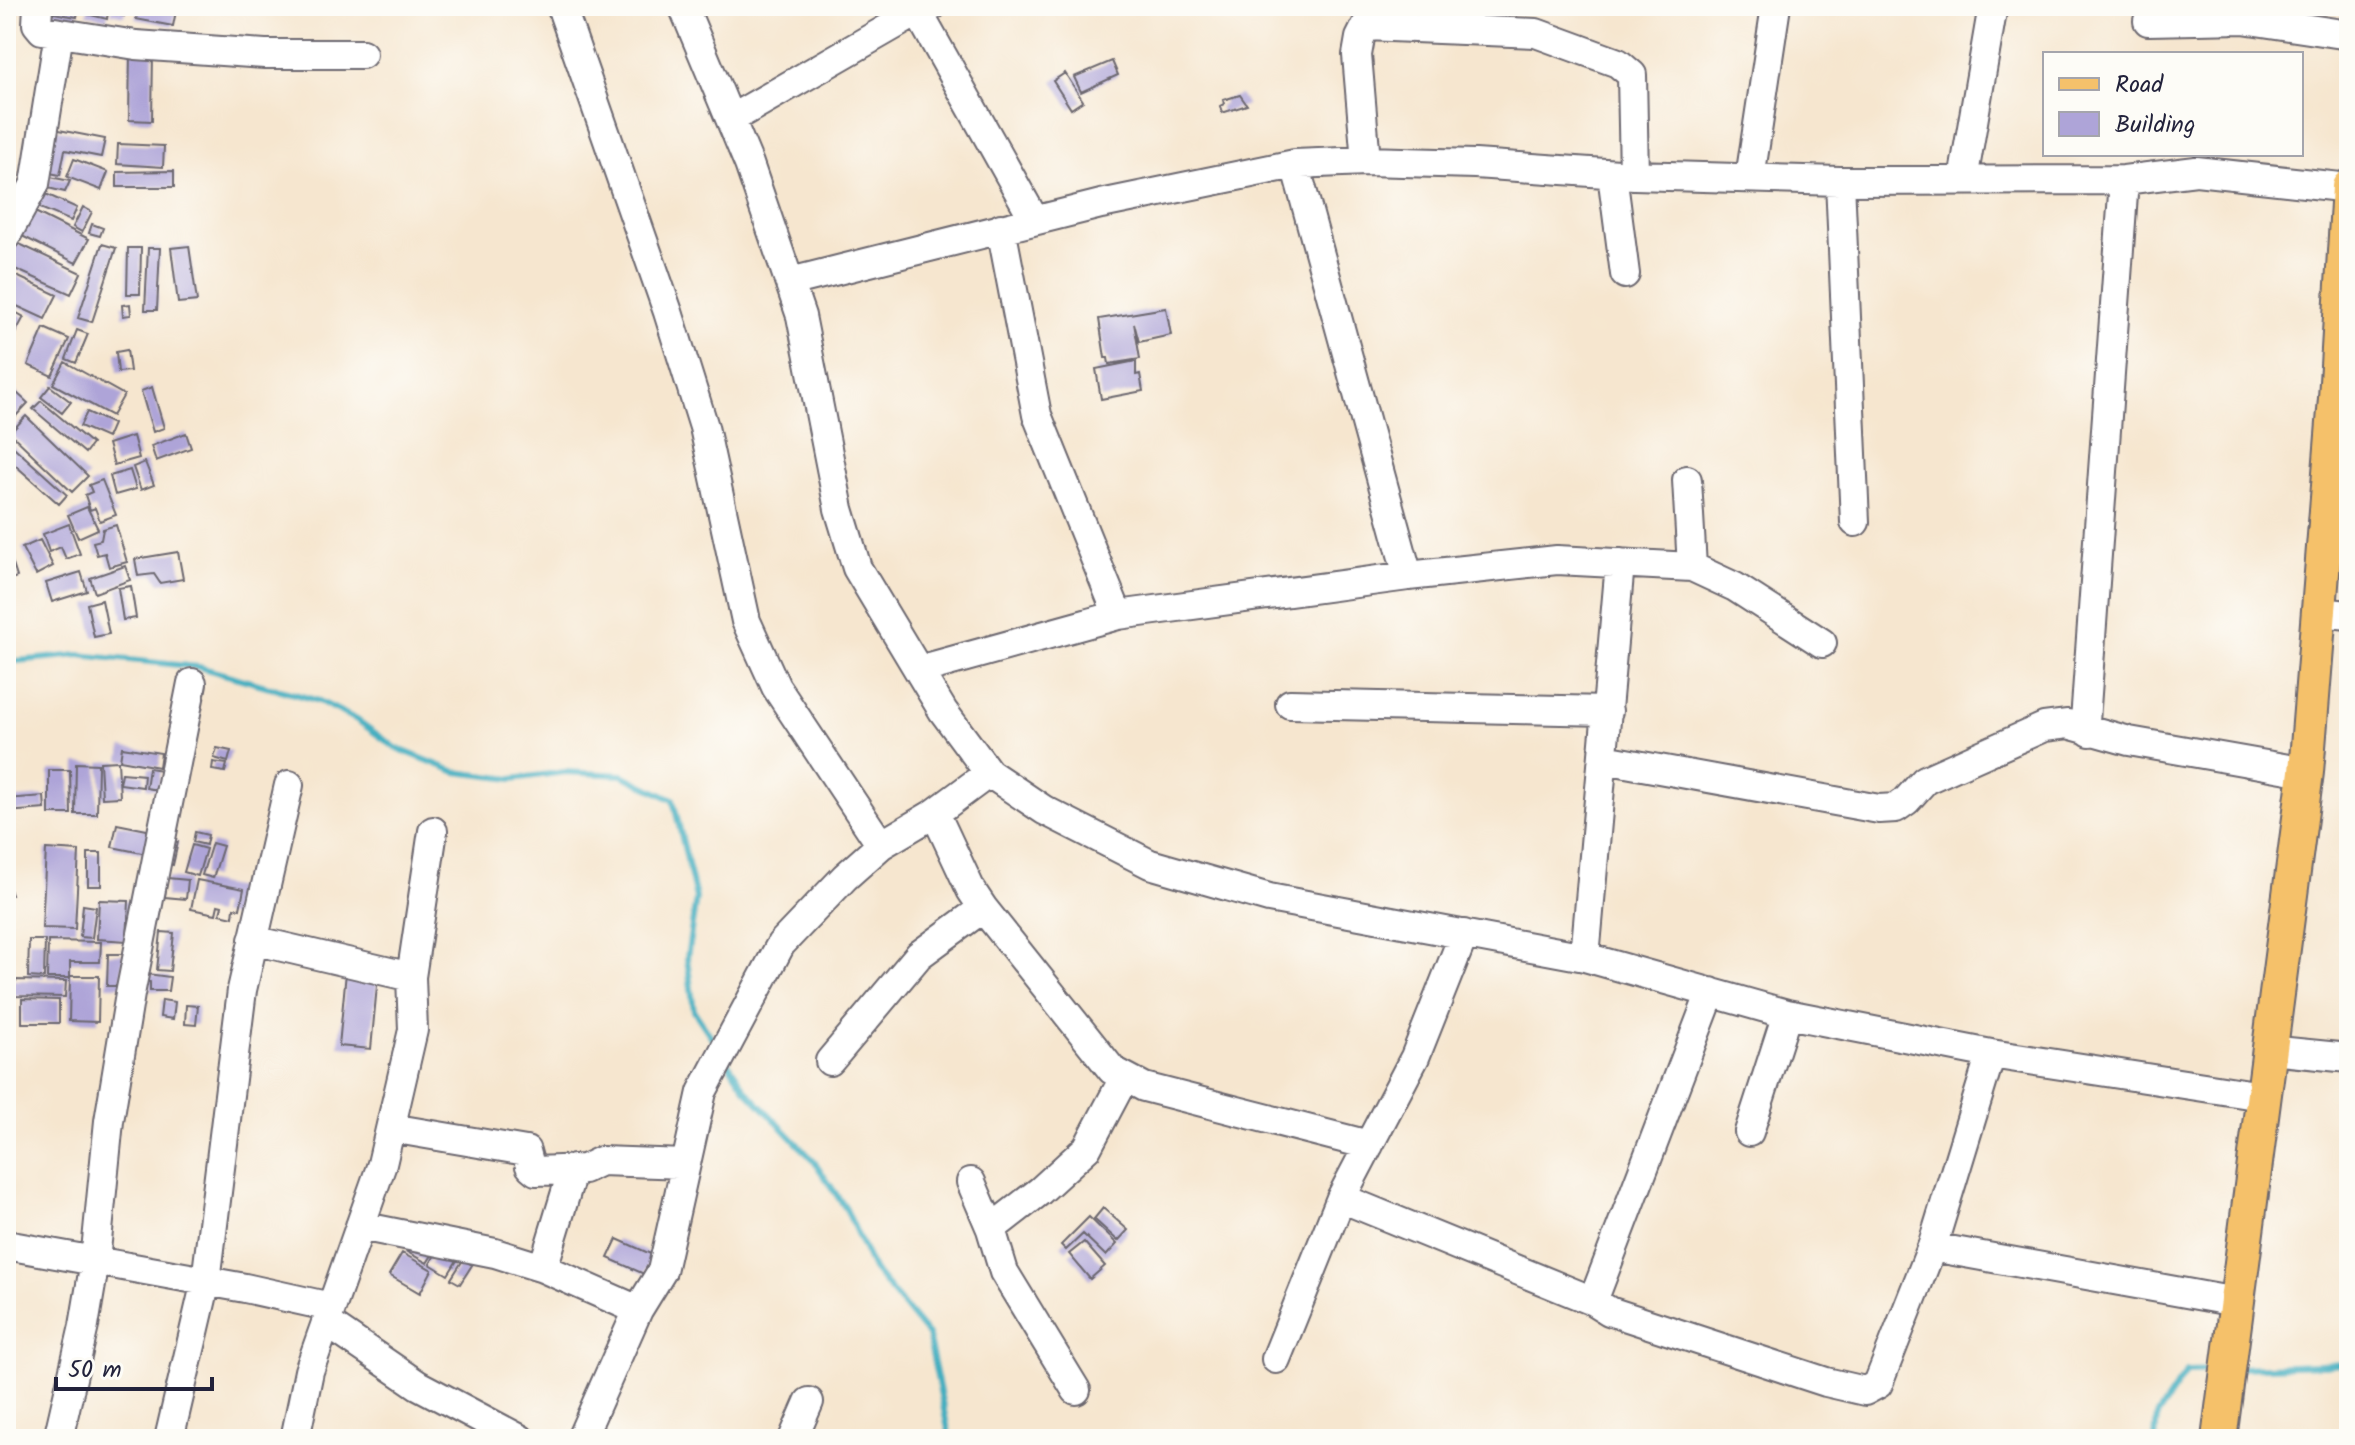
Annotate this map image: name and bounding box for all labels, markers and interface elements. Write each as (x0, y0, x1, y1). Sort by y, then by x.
legend (2043, 52, 2303, 156)
text: Road (2115, 66, 2164, 105)
text: Building (2115, 106, 2195, 145)
scale bar (56, 1341, 212, 1391)
text: 50 m (68, 1351, 122, 1390)

